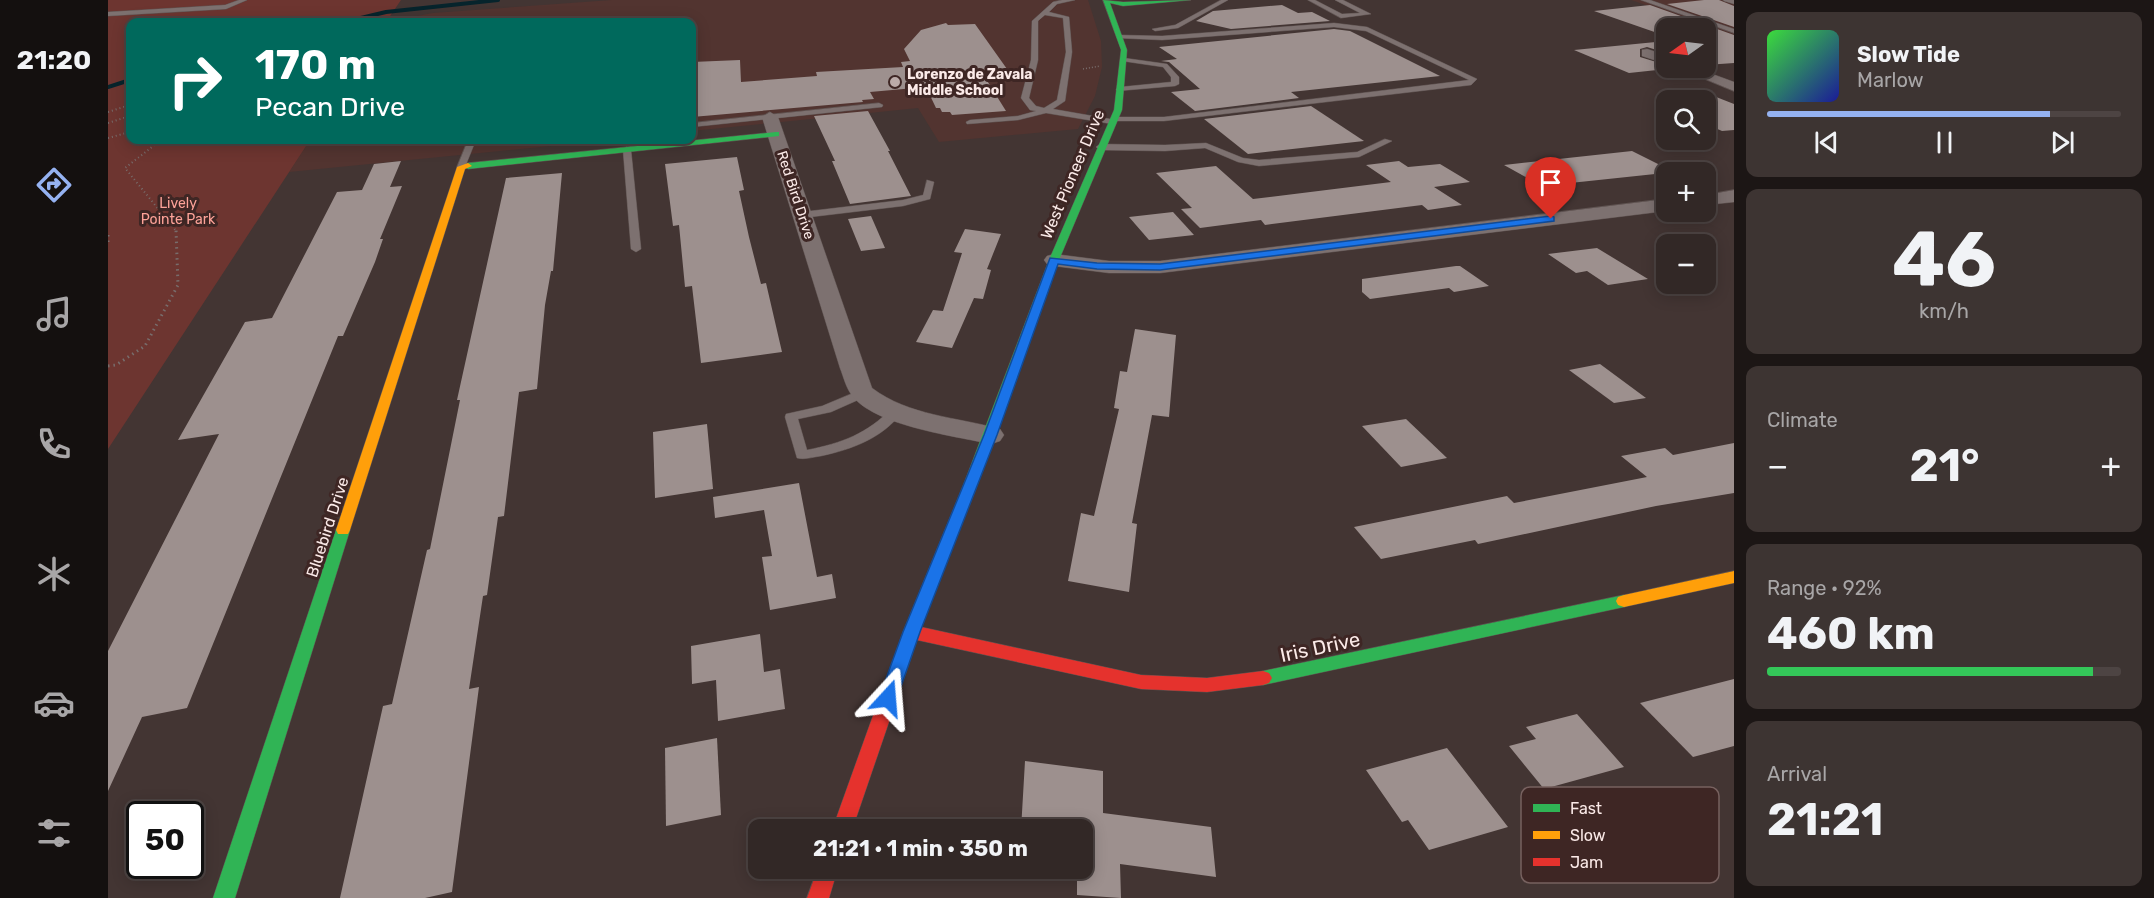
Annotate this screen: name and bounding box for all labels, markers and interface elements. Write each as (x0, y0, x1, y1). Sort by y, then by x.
north arrow (1656, 18, 1716, 78)
map controls (1656, 18, 1716, 294)
text: 170 m (255, 40, 376, 90)
text: Slow Tide (1857, 41, 1960, 68)
icon: right (156, 42, 234, 120)
text: 21:20 (17, 44, 91, 76)
place label: Lorenzo de Zavala Middle School (907, 66, 1032, 99)
text: Marlow (1857, 68, 1924, 92)
marker: Lorenzo de Zavala Middle School (888, 75, 902, 89)
button: search (1656, 90, 1716, 150)
text: Pecan Drive (255, 91, 405, 123)
street label: West Pioneer Drive (1037, 107, 1108, 242)
icon: previous (1810, 126, 1843, 159)
icon: pause (1928, 126, 1961, 159)
icon: next (2046, 126, 2079, 159)
street label: Red Bird Drive (773, 149, 818, 242)
pin (1525, 157, 1576, 219)
button: + (1656, 162, 1716, 222)
icon: directions (33, 164, 75, 206)
icon: arrive (1534, 166, 1567, 199)
park label: Lively Pointe Park (141, 195, 216, 228)
text: 46 (1892, 213, 1996, 306)
button: − (1656, 234, 1716, 294)
icon: music (33, 293, 75, 335)
text: km/h (1919, 299, 1969, 323)
text: Climate (1767, 408, 1838, 432)
icon: phone (33, 423, 75, 465)
text: 21° (1909, 439, 1980, 492)
text: − (1767, 446, 1788, 485)
text: + (2100, 446, 2121, 485)
street label: Bluebird Drive (302, 475, 353, 580)
icon: climate (33, 553, 75, 595)
text: Range · 92% (1767, 576, 1882, 600)
text: 460 km (1767, 607, 1935, 660)
street label: Iris Drive (1278, 627, 1362, 667)
position arrow (856, 666, 920, 730)
icon: car (33, 682, 75, 724)
text: Arrival (1767, 762, 1827, 786)
legend (1521, 787, 1719, 883)
text: 21:21 (1767, 793, 1883, 846)
text: Fast (1570, 799, 1602, 818)
speed limit sign: 50 (126, 801, 204, 879)
icon: filters (33, 812, 75, 854)
text: Slow (1570, 826, 1606, 845)
text: 21:21 · 1 min · 350 m (813, 835, 1028, 862)
text: Jam (1570, 853, 1603, 872)

